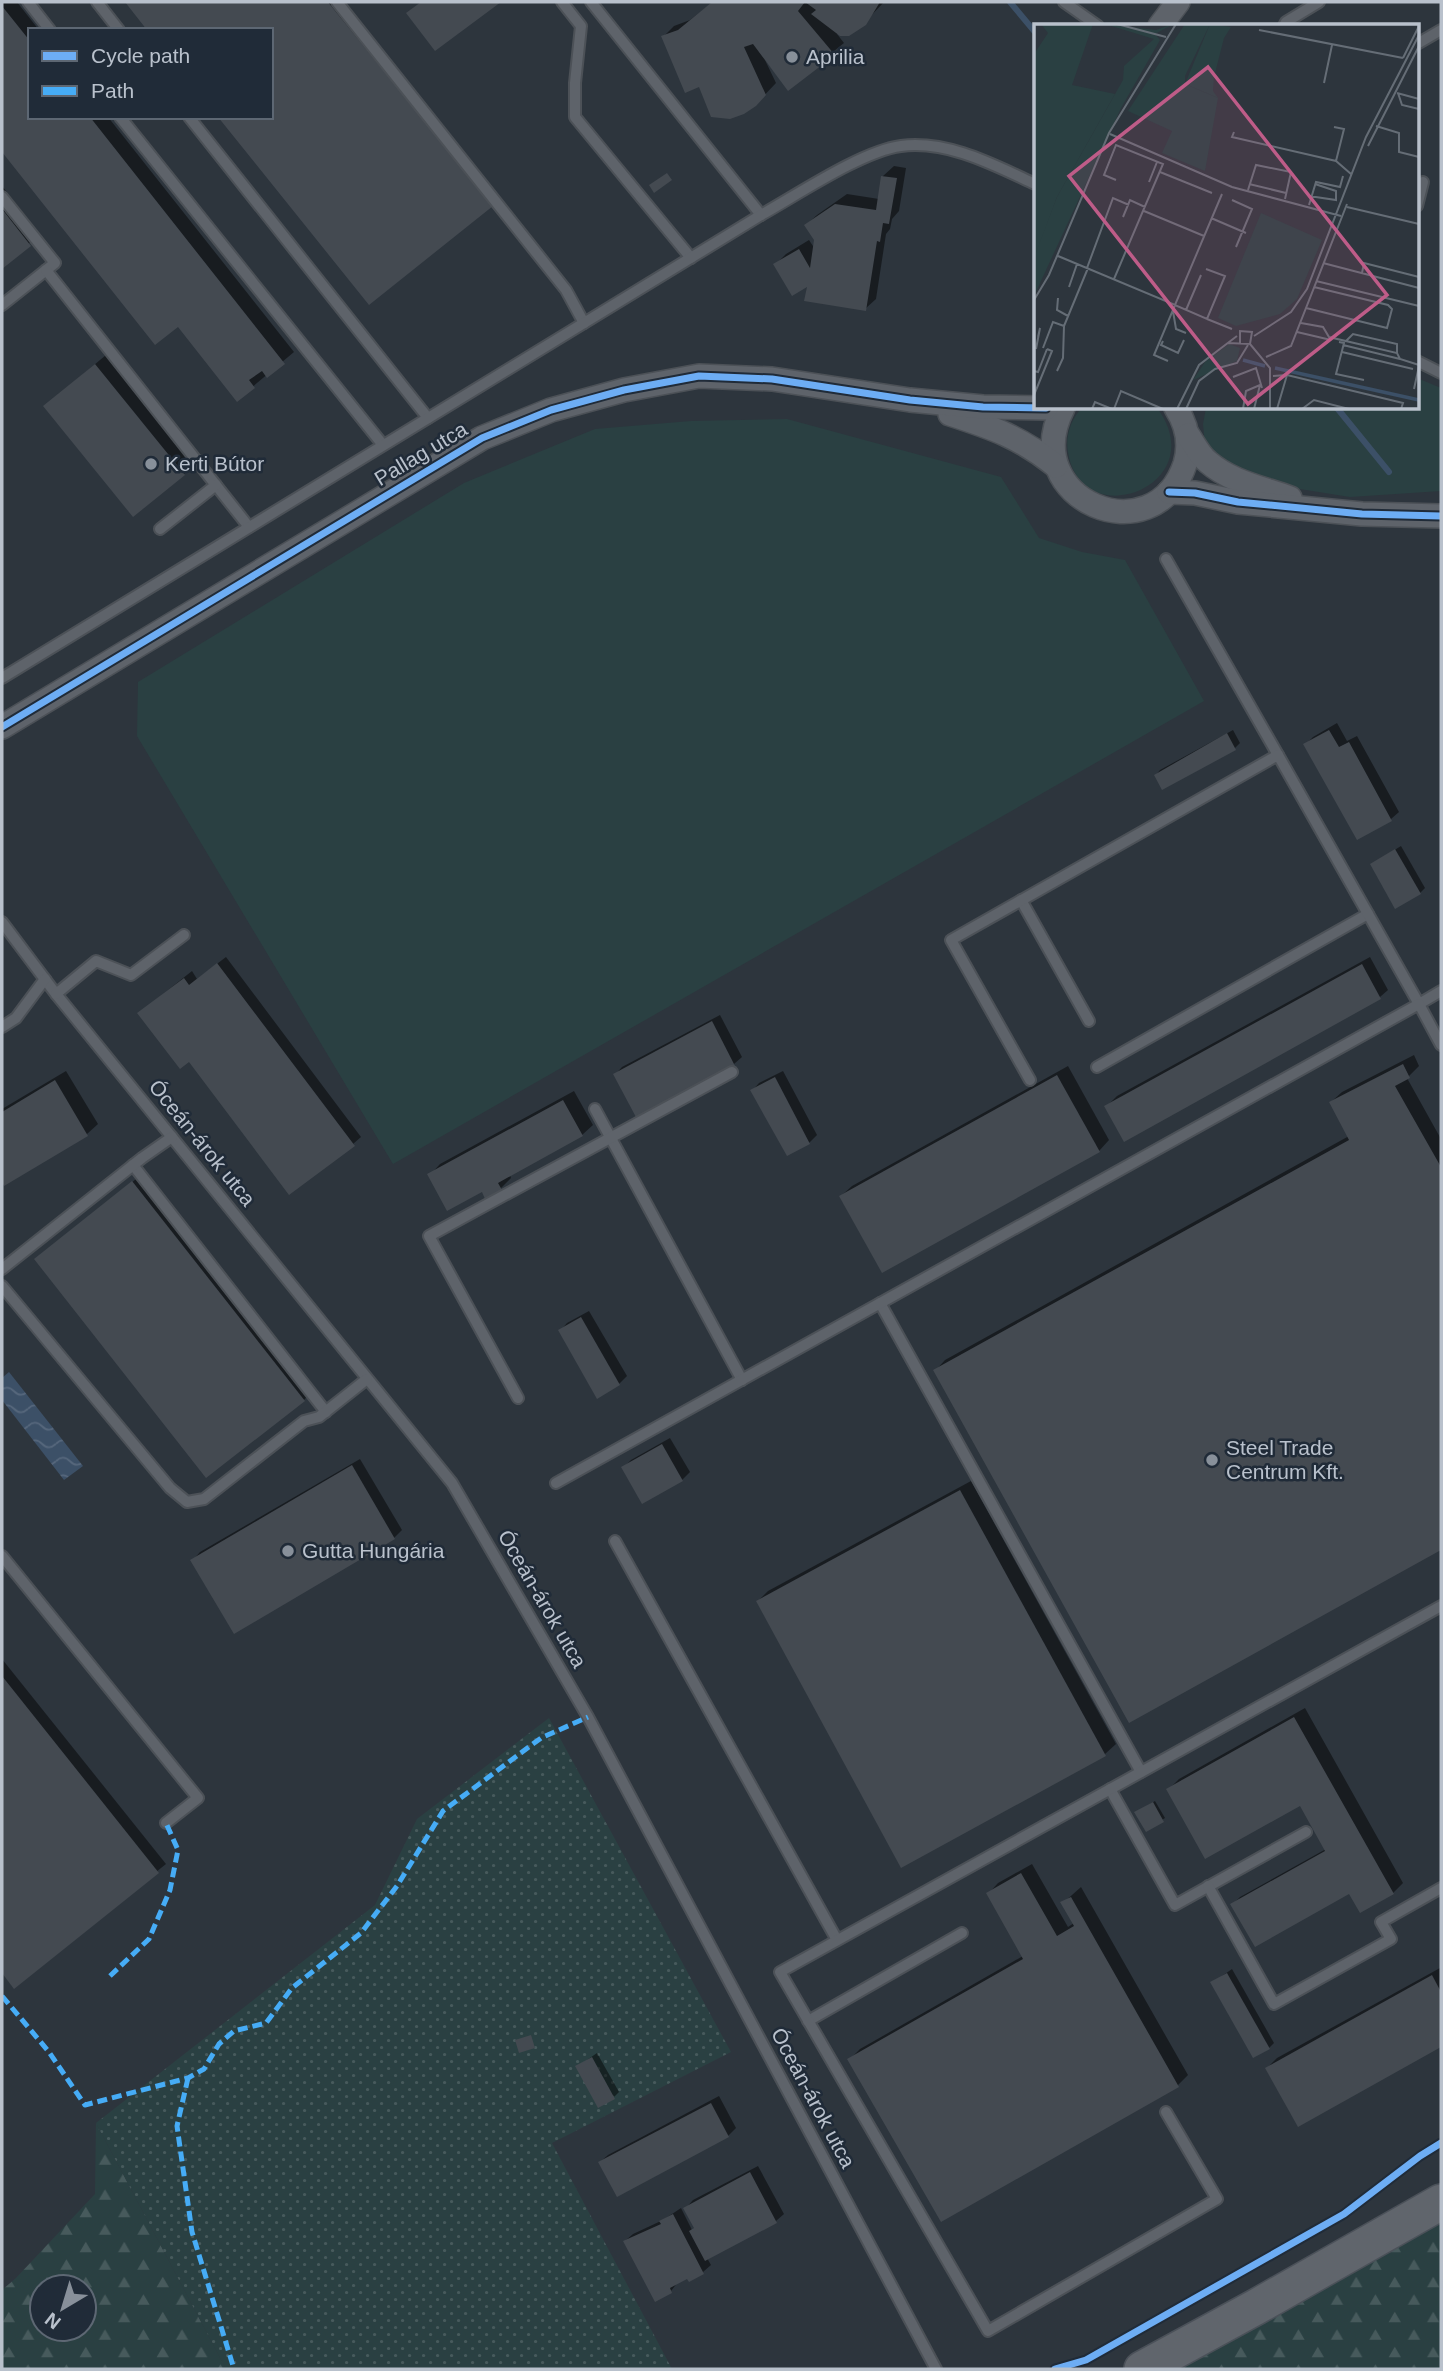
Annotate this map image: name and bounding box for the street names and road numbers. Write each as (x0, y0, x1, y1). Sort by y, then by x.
street label: Pallag utca (370, 417, 471, 490)
street label: Óceán-árok utca (145, 1075, 260, 1210)
street label: Óceán-árok utca (494, 1526, 591, 1672)
street label: Óceán-árok utca (767, 2024, 860, 2172)

